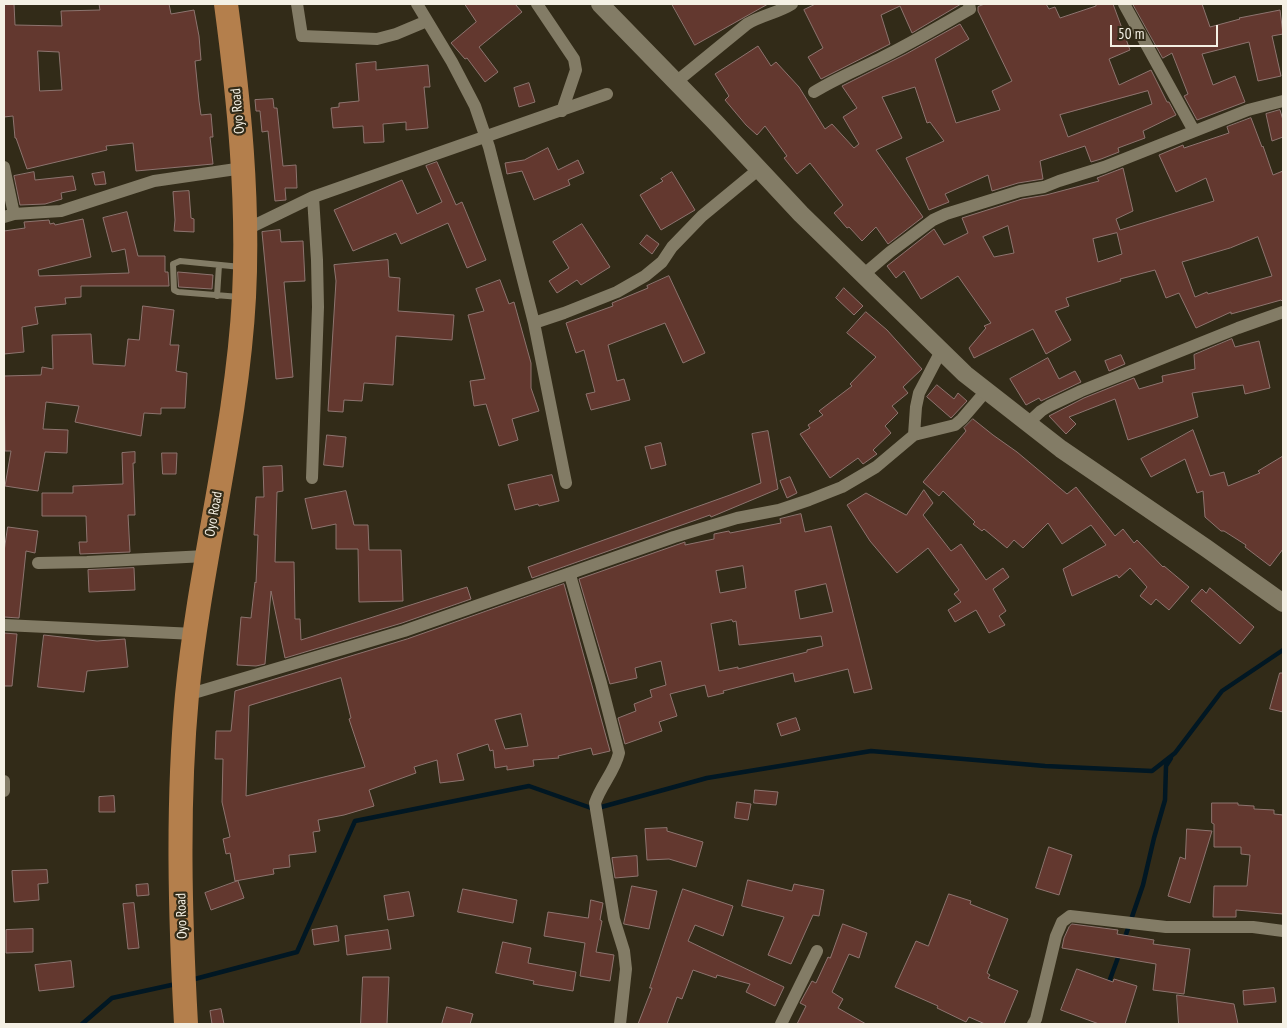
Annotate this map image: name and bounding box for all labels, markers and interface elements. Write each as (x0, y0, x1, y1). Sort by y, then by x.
scale bar (1112, 15, 1220, 47)
text: 50 m (1118, 24, 1144, 43)
street label: Oyo Road (228, 88, 248, 134)
street label: Oyo Road (202, 490, 226, 538)
street label: Oyo Road (173, 893, 191, 939)

